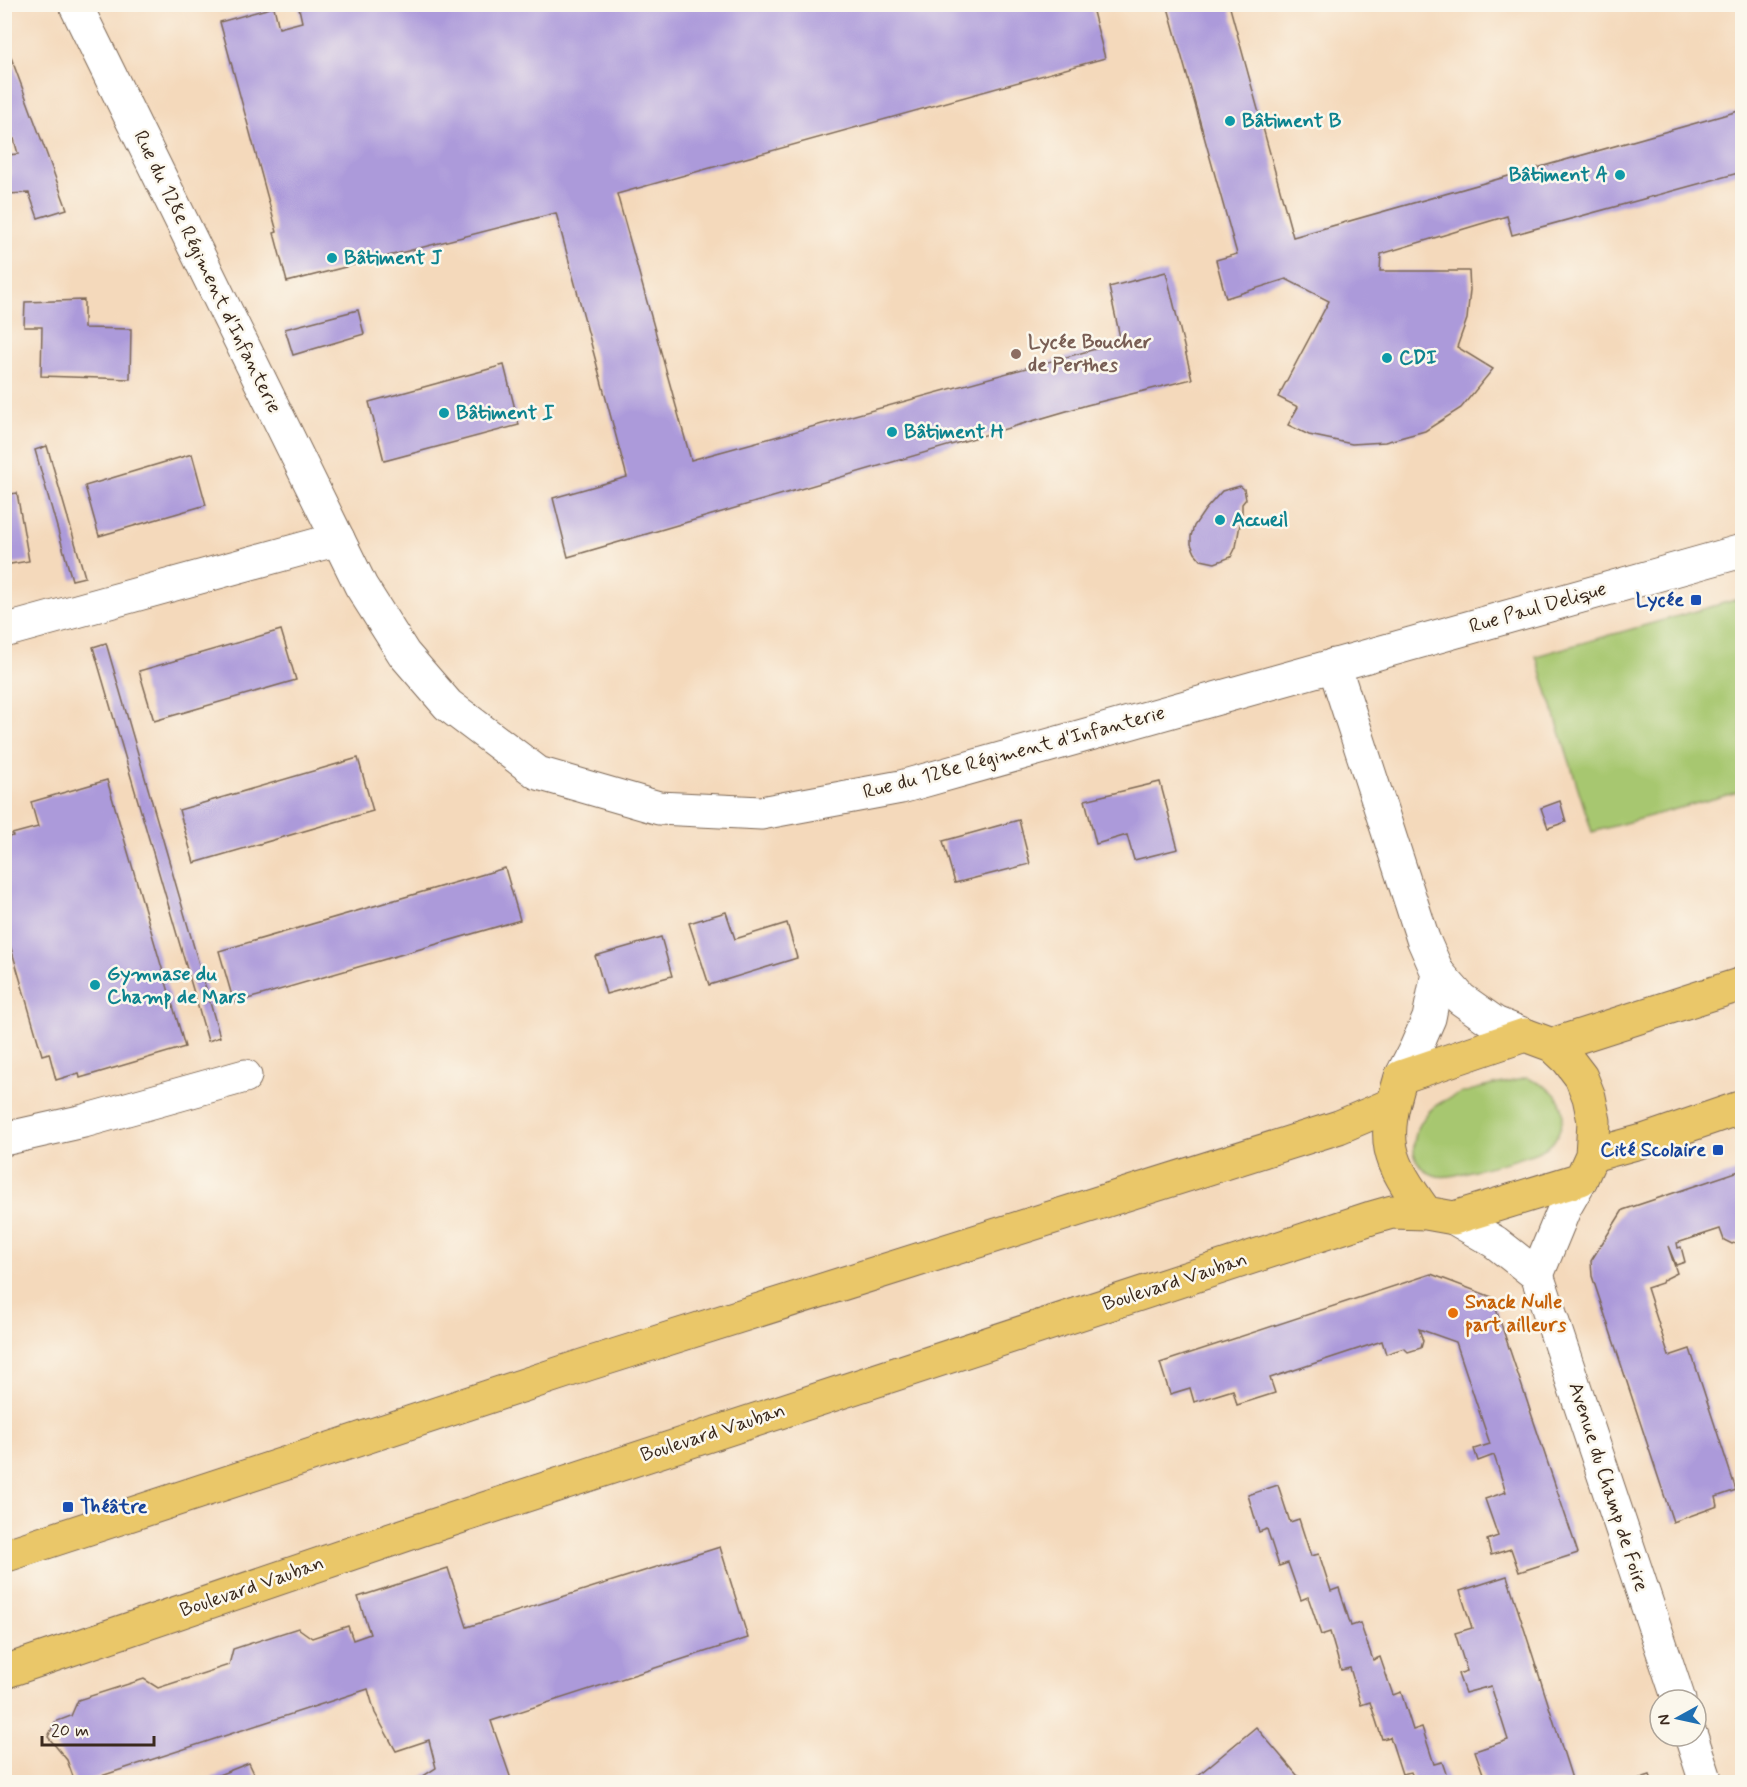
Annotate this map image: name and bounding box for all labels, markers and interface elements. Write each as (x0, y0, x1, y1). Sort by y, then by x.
place label: Bâtiment B (1242, 108, 1342, 135)
marker: Bâtiment B (1223, 114, 1237, 128)
street label: Rue du 128e Régiment d'Infanterie (127, 126, 287, 418)
place label: Bâtiment A (1509, 162, 1608, 189)
marker: Bâtiment A (1613, 168, 1627, 182)
place label: Bâtiment J (344, 245, 443, 272)
marker: Bâtiment J (325, 251, 339, 265)
place label: Lycée Boucher de Perthes (1028, 329, 1152, 379)
place label: CDI (1399, 345, 1437, 372)
marker: Lycée Boucher de Perthes (1009, 347, 1023, 361)
marker: CDI (1380, 351, 1394, 365)
place label: Bâtiment I (456, 400, 555, 427)
marker: Bâtiment I (437, 406, 451, 420)
place label: Bâtiment H (904, 419, 1004, 446)
marker: Bâtiment H (885, 425, 899, 439)
place label: Accueil (1232, 507, 1288, 534)
marker: Accueil (1213, 513, 1227, 527)
street label: Rue Paul Delique (1466, 576, 1610, 640)
place label: Lycée (1636, 587, 1684, 614)
marker: Lycée (1689, 593, 1703, 607)
street label: Rue du 128e Régiment d'Infanterie (860, 700, 1168, 806)
place label: Gymnase du Champ de Mars (107, 961, 246, 1011)
marker: Gymnase du Champ de Mars (88, 978, 102, 992)
place label: Cité Scolaire (1600, 1137, 1706, 1164)
marker: Cité Scolaire (1711, 1143, 1725, 1157)
street label: Boulevard Vauban (1099, 1246, 1251, 1318)
place label: Snack Nulle part ailleurs (1465, 1289, 1566, 1339)
marker: Snack Nulle part ailleurs (1446, 1306, 1460, 1320)
street label: Avenue du Champ de Foire (1561, 1379, 1655, 1595)
street label: Boulevard Vauban (637, 1397, 789, 1469)
place label: Théâtre (80, 1494, 148, 1521)
marker: Théâtre (61, 1500, 75, 1514)
street label: Boulevard Vauban (176, 1550, 328, 1624)
north arrow (1648, 1688, 1708, 1748)
scale bar (42, 1709, 154, 1747)
text: N (1653, 1713, 1676, 1727)
text: 20 m (51, 1719, 89, 1743)

